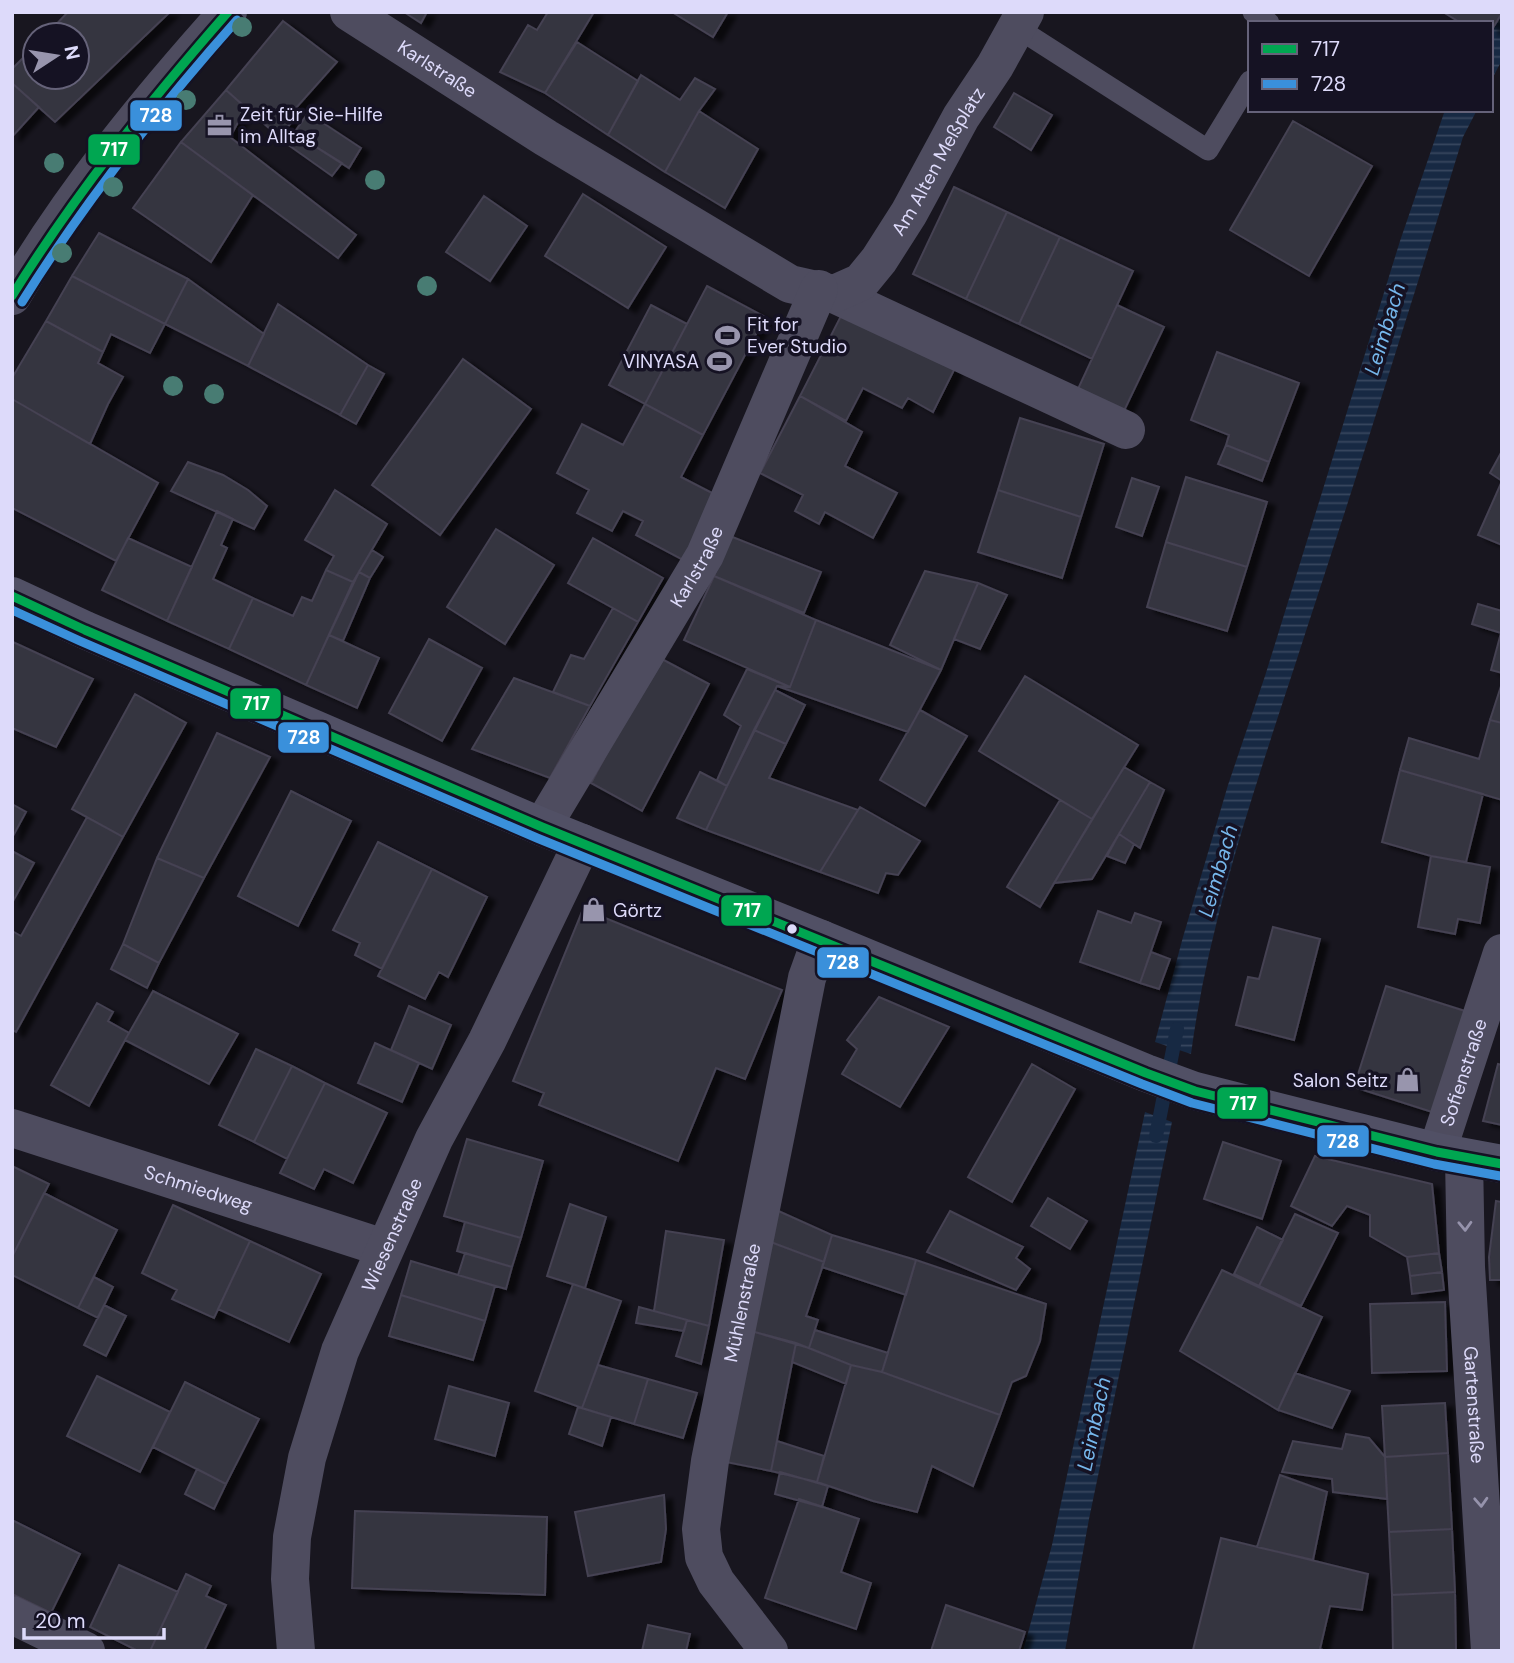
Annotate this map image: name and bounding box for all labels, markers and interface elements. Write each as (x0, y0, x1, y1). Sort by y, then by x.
north arrow (21, 21, 91, 91)
legend (1248, 21, 1493, 112)
street label: Karlstraße (393, 34, 482, 103)
text: 717 (1311, 35, 1340, 63)
text: N (58, 43, 86, 62)
text: 728 (1311, 70, 1346, 98)
street label: Am Alten Meßplatz (885, 82, 990, 240)
line badge: 728 (129, 99, 183, 132)
place label: Zeit für Sie-Hilfe im Alltag (240, 102, 383, 149)
text: 728 (140, 103, 172, 128)
office icon: Zeit für Sie-Hilfe im Alltag (206, 111, 234, 139)
line badge: 717 (87, 133, 141, 166)
text: 717 (100, 137, 128, 162)
water label: Leimbach (1358, 279, 1412, 379)
place label: Fit for Ever Studio (747, 312, 847, 359)
sports icon: Fit for Ever Studio (713, 321, 741, 349)
sports icon: VINYASA (705, 347, 733, 375)
place label: VINYASA (623, 349, 699, 374)
street label: Karlstraße (664, 522, 729, 612)
line badge: 717 (229, 687, 282, 720)
text: 717 (242, 691, 270, 716)
line badge: 728 (277, 721, 330, 754)
text: 728 (288, 725, 320, 750)
water label: Leimbach (1191, 821, 1245, 921)
line badge: 717 (720, 894, 773, 927)
shop icon: Görtz (579, 896, 607, 924)
place label: Görtz (613, 898, 662, 923)
text: 717 (733, 898, 761, 923)
unlabelled marker (785, 922, 799, 936)
line badge: 728 (816, 946, 870, 979)
text: 728 (827, 950, 859, 975)
street label: Sofienstraße (1434, 1015, 1492, 1129)
shop icon: Salon Seitz (1394, 1066, 1422, 1094)
place label: Salon Seitz (1293, 1068, 1388, 1093)
line badge: 717 (1216, 1086, 1269, 1120)
text: 717 (1229, 1091, 1257, 1116)
line badge: 728 (1316, 1124, 1370, 1158)
text: 728 (1327, 1129, 1359, 1154)
street label: Schmiedweg (141, 1159, 256, 1217)
street label: Wiesenstraße (355, 1174, 428, 1295)
one-way arrow (1457, 1221, 1472, 1232)
street label: Mühlenstraße (718, 1241, 766, 1364)
street label: Gartenstraße (1458, 1345, 1491, 1464)
water label: Leimbach (1070, 1375, 1118, 1473)
one-way arrow (1473, 1497, 1488, 1508)
scale bar (24, 1596, 164, 1640)
text: 20 m (35, 1607, 86, 1635)

